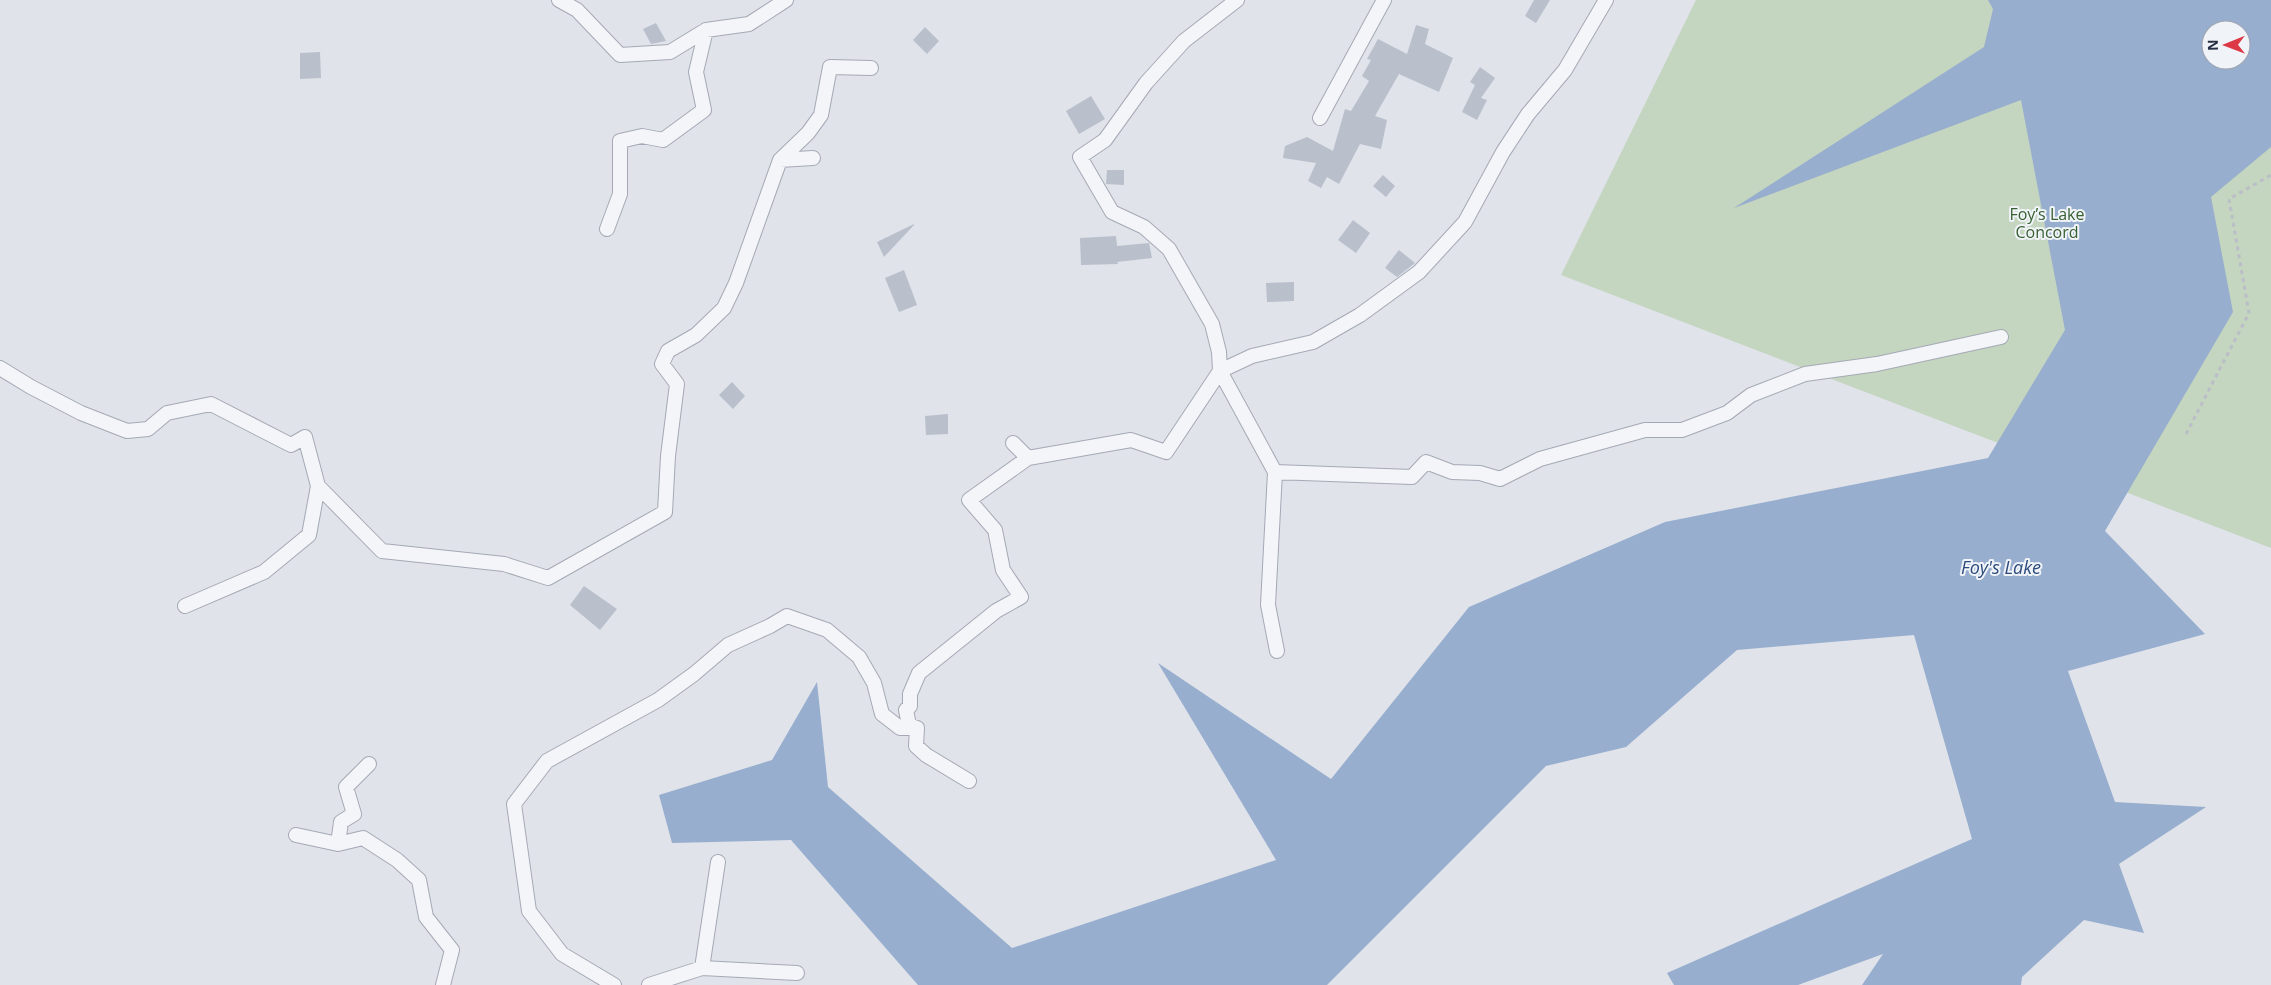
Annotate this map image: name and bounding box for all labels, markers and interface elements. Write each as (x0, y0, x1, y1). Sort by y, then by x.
north arrow (2201, 20, 2251, 70)
text: N (2203, 39, 2222, 51)
park label: Foy’s Lake Concord (2009, 203, 2085, 243)
water label: Foy's Lake (1961, 555, 2041, 579)

